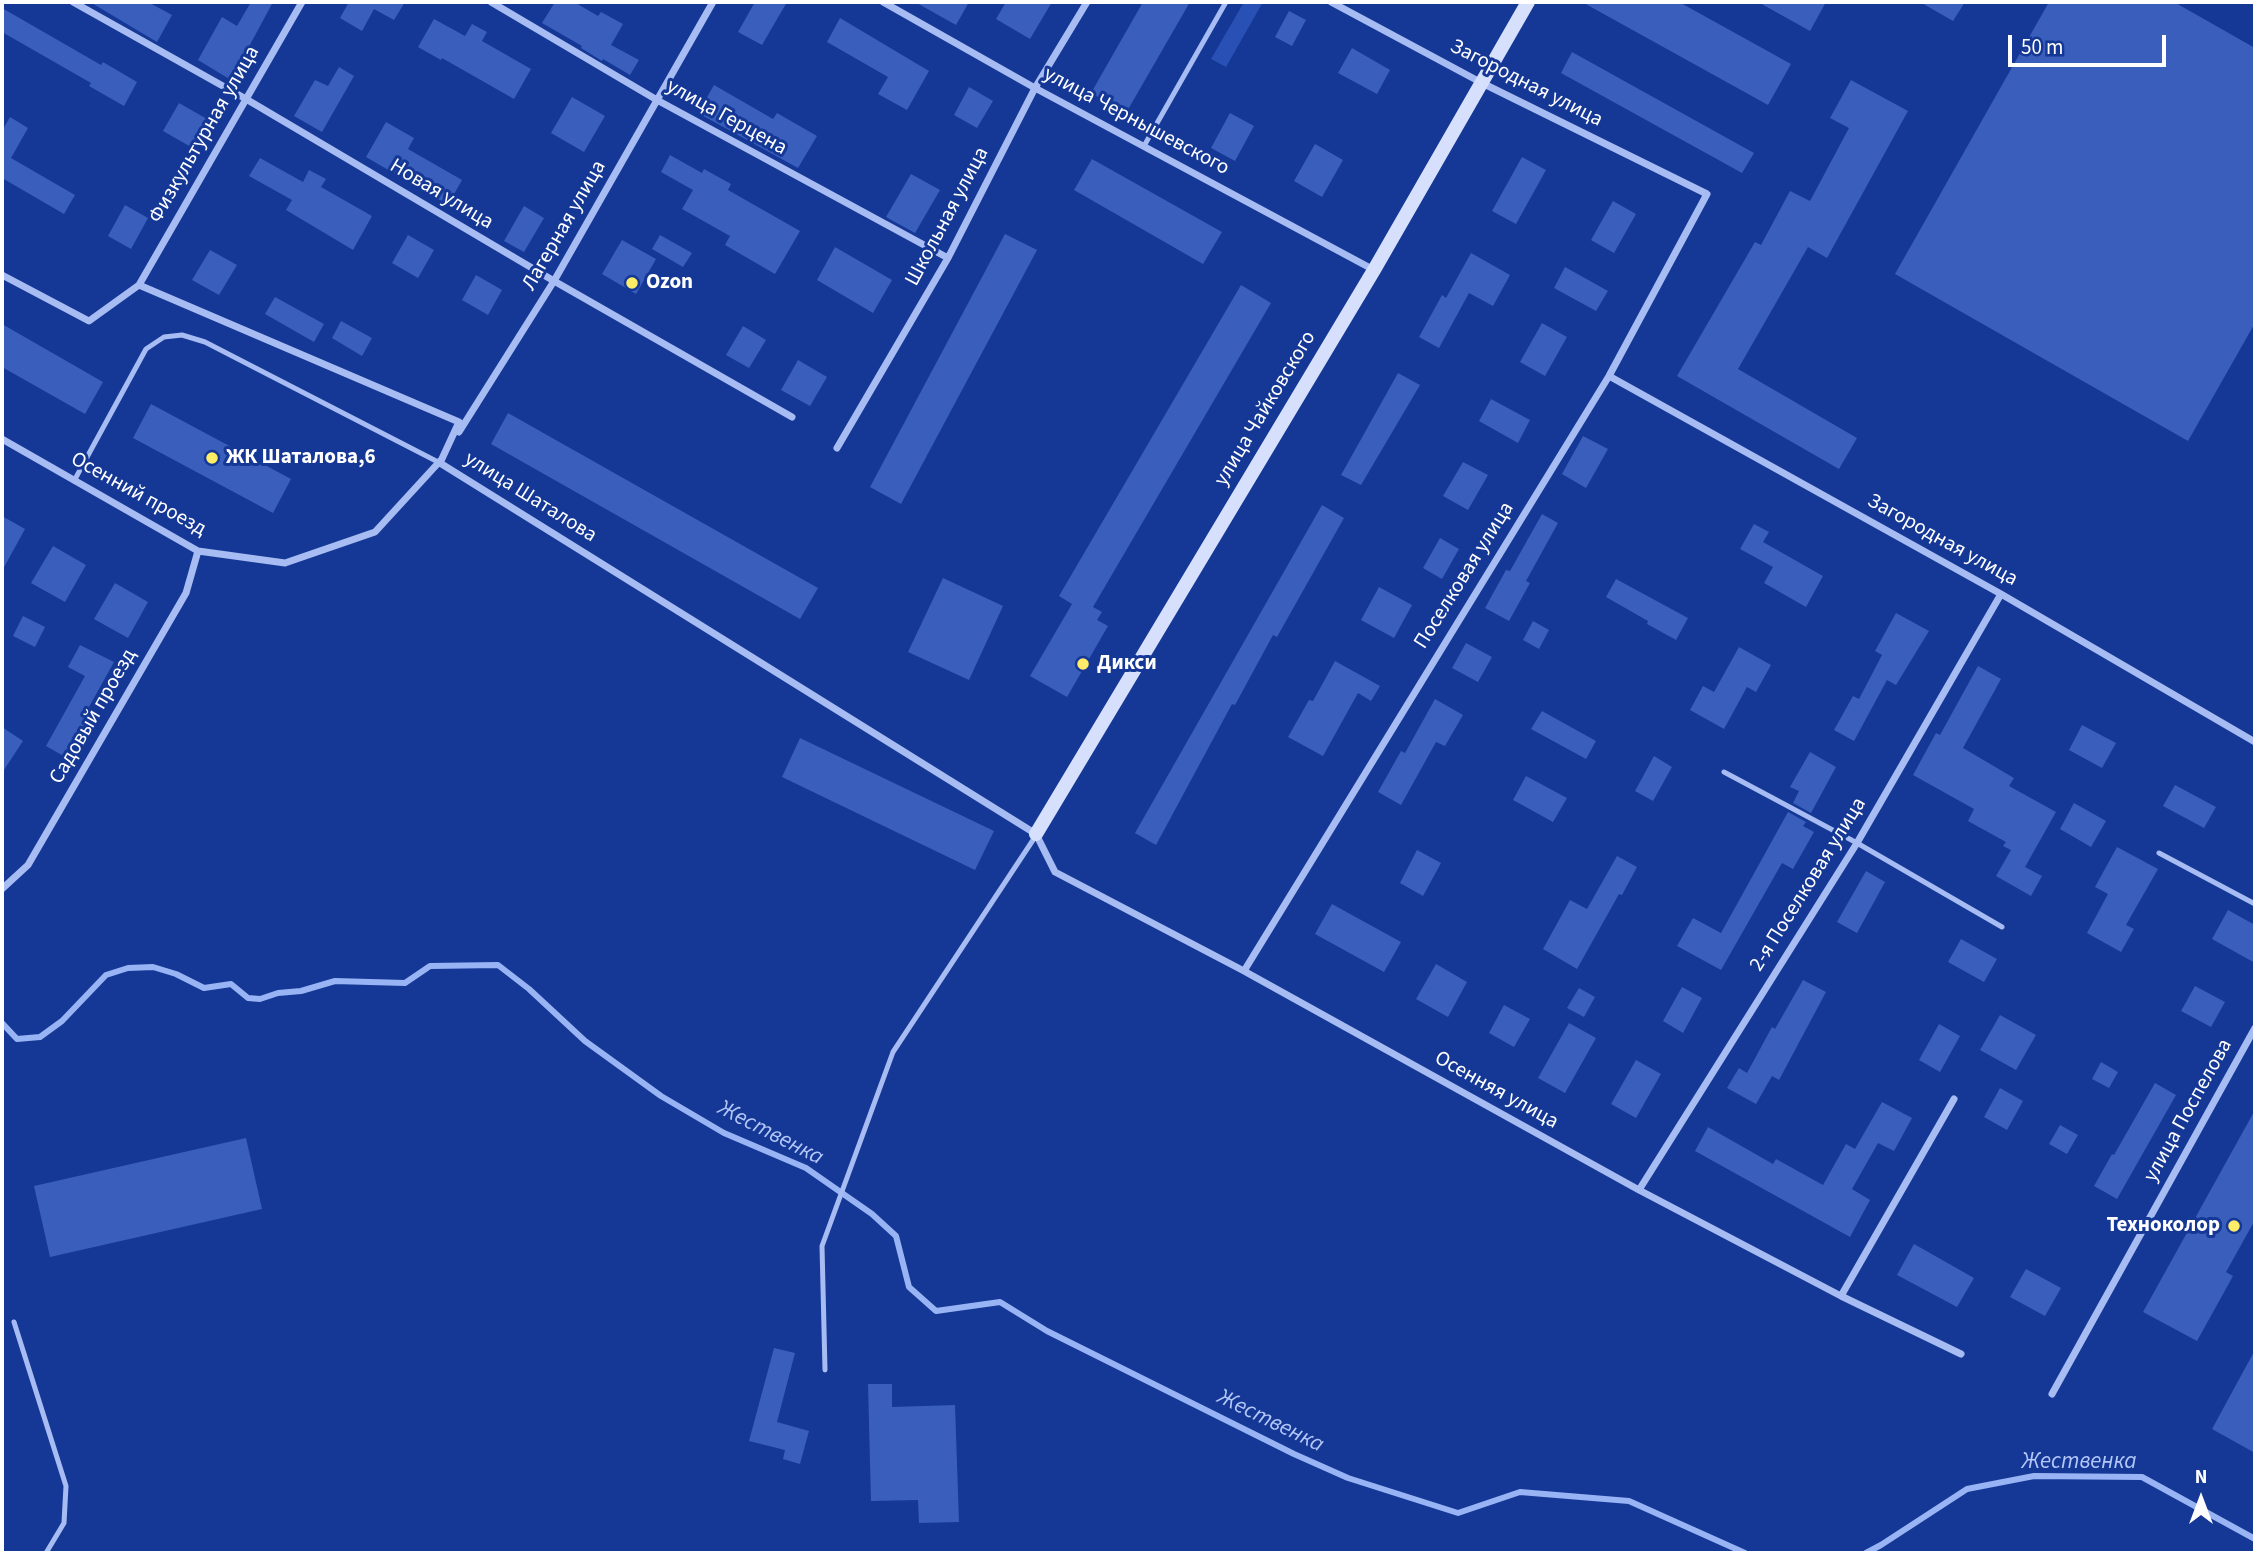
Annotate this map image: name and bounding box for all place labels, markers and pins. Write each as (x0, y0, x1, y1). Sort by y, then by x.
place label: Ozon (646, 270, 693, 296)
marker: Ozon (624, 275, 640, 291)
place label: ЖК Шаталова,6 (226, 445, 376, 471)
marker: ЖК Шаталова,6 (204, 450, 220, 466)
place label: Дикси (1097, 651, 1157, 677)
marker: Дикси (1075, 656, 1091, 672)
place label: Техноколор (2106, 1213, 2220, 1239)
marker: Техноколор (2226, 1218, 2242, 1234)

